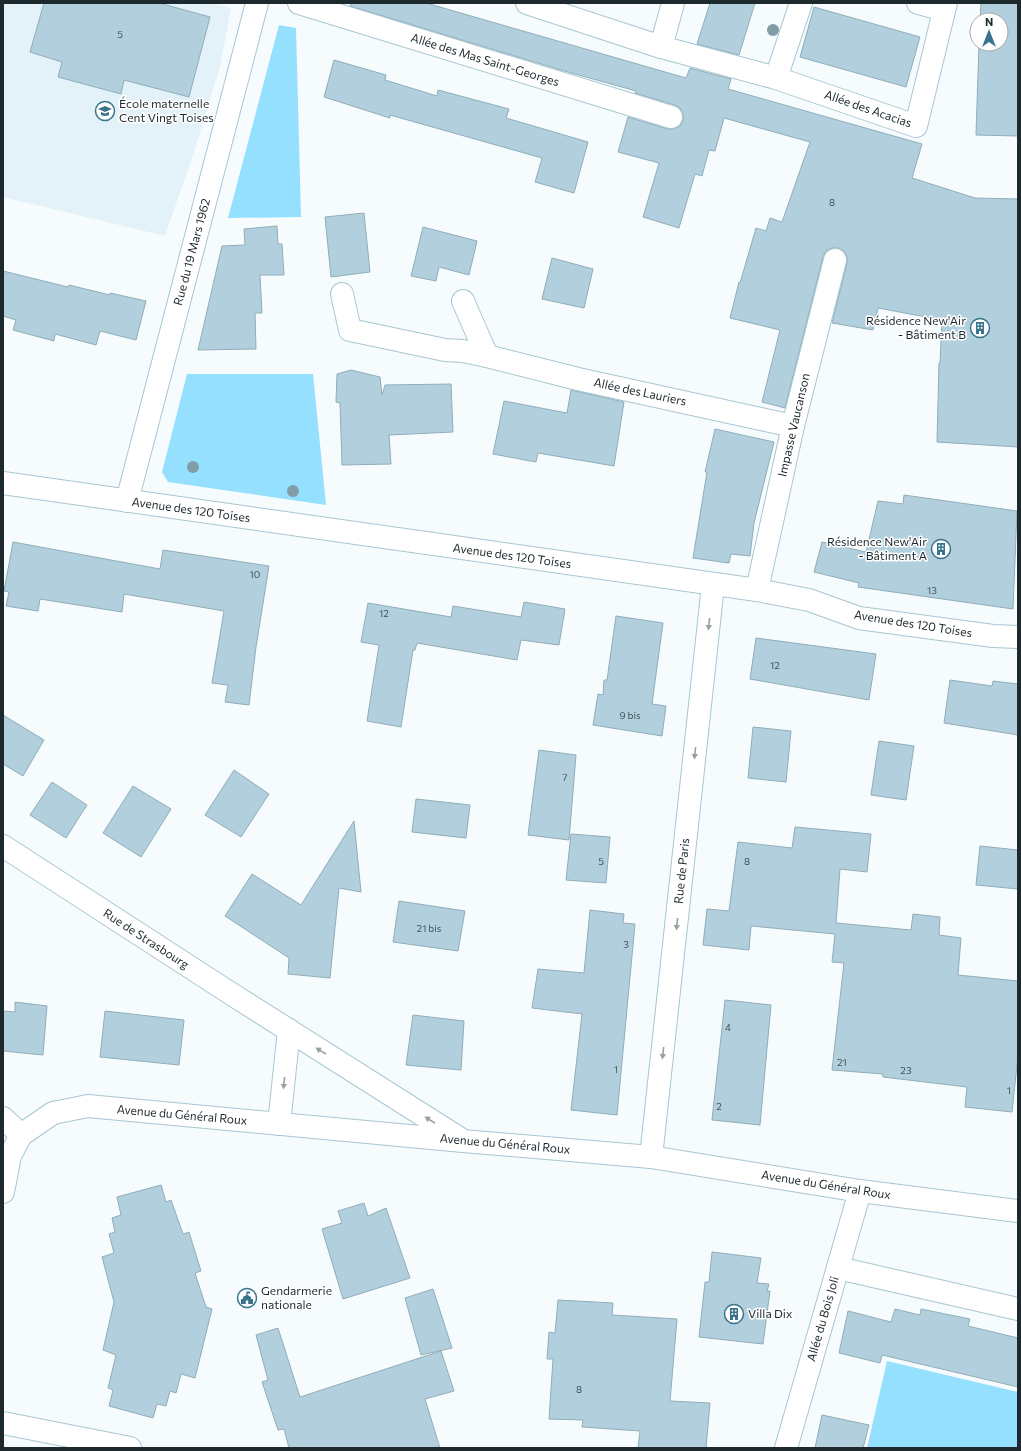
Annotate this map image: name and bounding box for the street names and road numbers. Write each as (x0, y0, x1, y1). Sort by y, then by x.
street label: Allée des Mas Saint-Georges (409, 30, 561, 88)
street label: Allée des Acacias (823, 87, 914, 130)
street label: Rue du 19 Mars 1962 (170, 196, 212, 307)
street label: Impasse Vaucanson (774, 372, 812, 478)
street label: Allée des Lauriers (593, 374, 688, 408)
street label: Avenue des 120 Toises (131, 494, 251, 524)
street label: Avenue des 120 Toises (452, 540, 572, 570)
street label: Avenue des 120 Toises (853, 607, 973, 639)
street label: Rue de Paris (671, 837, 691, 904)
street label: Rue de Strasbourg (101, 905, 192, 971)
street label: Avenue du Général Roux (116, 1101, 248, 1127)
street label: Avenue du Général Roux (439, 1130, 571, 1156)
street label: Avenue du Général Roux (760, 1167, 892, 1201)
street label: Allée du Bois Joli (803, 1275, 842, 1363)

